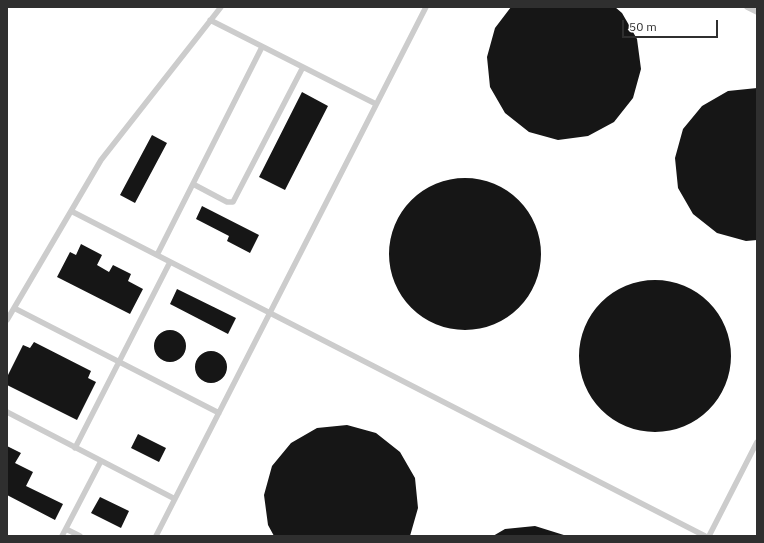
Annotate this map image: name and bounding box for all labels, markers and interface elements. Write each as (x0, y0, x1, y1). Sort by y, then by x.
scale bar (624, 12, 720, 38)
text: 50 m (629, 19, 657, 34)

